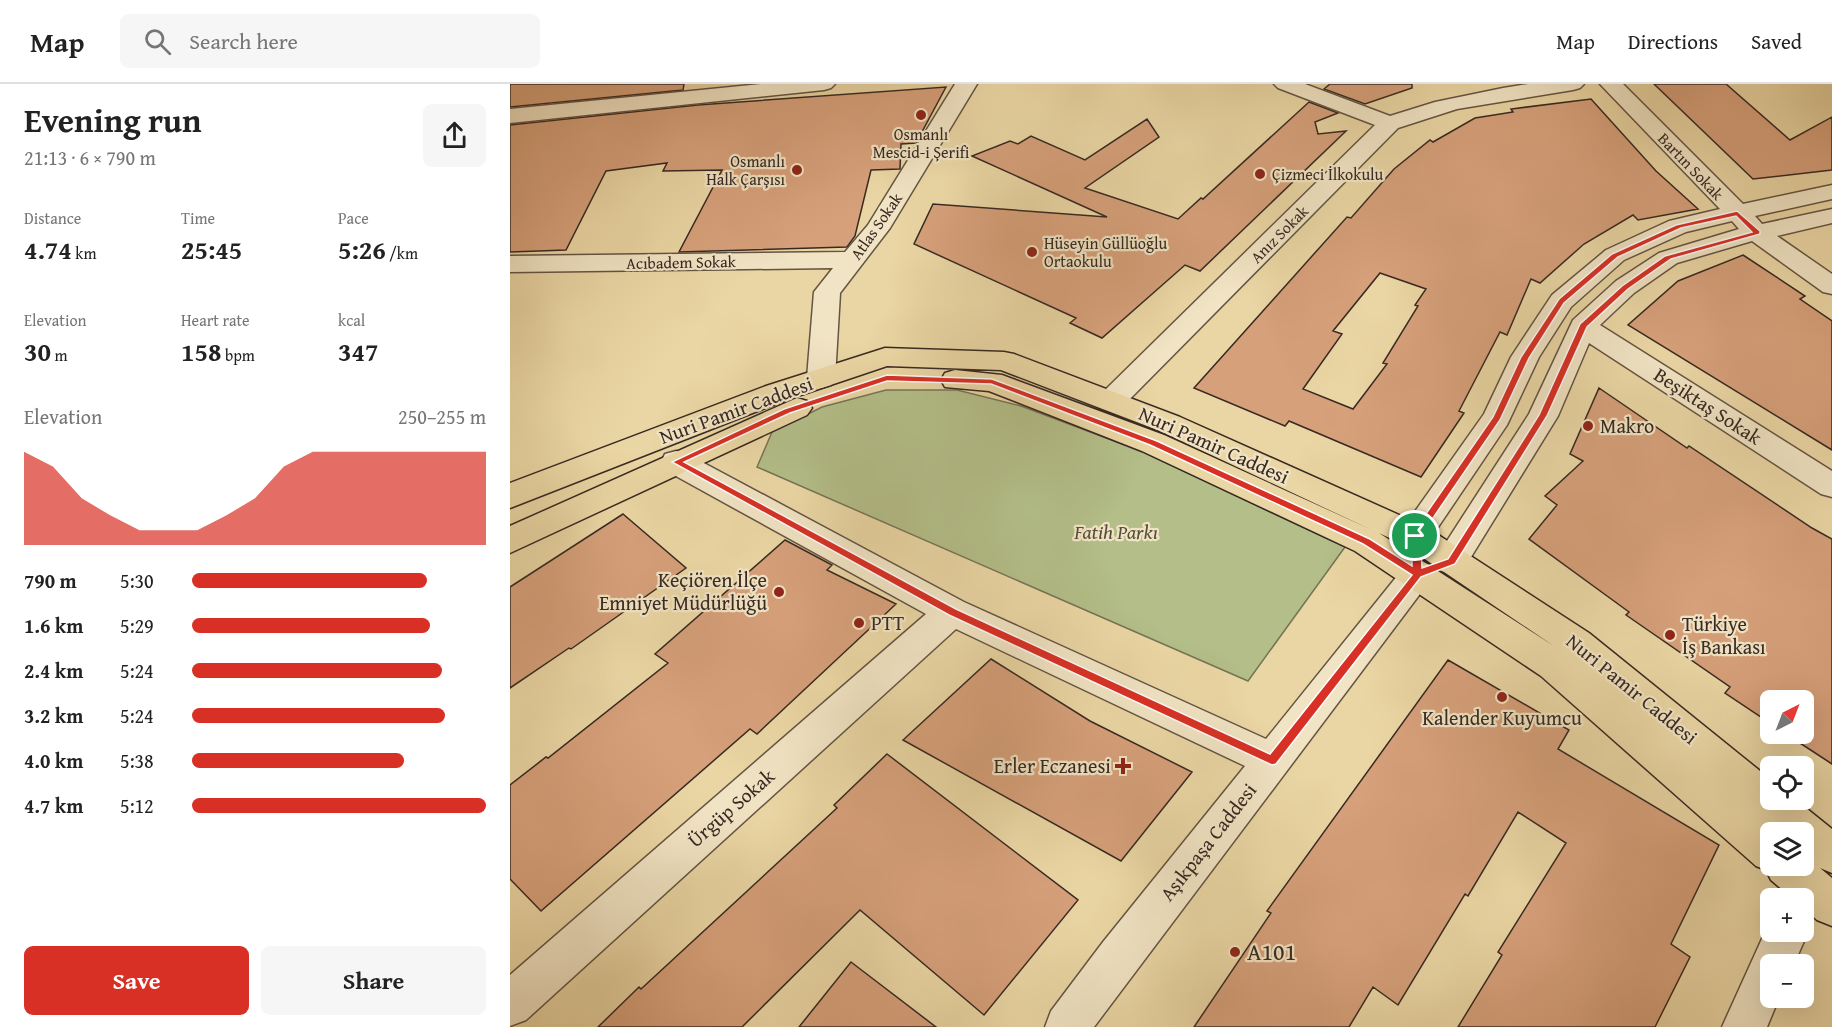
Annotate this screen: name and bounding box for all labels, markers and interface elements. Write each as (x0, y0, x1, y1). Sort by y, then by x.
search box (120, 14, 540, 68)
text: Map (30, 21, 84, 62)
icon: search (141, 25, 174, 58)
text: Search here (189, 25, 298, 57)
text: Map (1556, 26, 1595, 57)
text: Directions (1628, 26, 1718, 57)
text: Saved (1751, 26, 1802, 57)
text: Evening run (24, 96, 201, 144)
button: share (423, 104, 486, 167)
marker: Osmanlı Mescid-i Şerifi (914, 108, 928, 122)
place label: Osmanlı Mescid-i Şerifi (873, 122, 970, 164)
street label: Bartın Sokak (1653, 127, 1730, 206)
text: 21:13 · 6 × 790 m (24, 143, 156, 172)
place label: Osmanlı Halk Çarşısı (706, 149, 786, 191)
place label: Çizmeci İlkokulu (1272, 162, 1384, 186)
marker: Osmanlı Halk Çarşısı (790, 163, 804, 177)
marker: Çizmeci İlkokulu (1253, 167, 1267, 181)
street label: Atlas Sokak (844, 187, 908, 264)
street label: Anız Sokak (1245, 199, 1314, 268)
text: Distance (24, 206, 81, 230)
text: Time (181, 206, 215, 230)
text: Pace (338, 206, 369, 230)
text: 4.74 (24, 230, 72, 269)
text: 25:45 (181, 230, 242, 269)
text: 5:26 (338, 230, 386, 269)
place label: Hüseyin Güllüoğlu Ortaokulu (1044, 231, 1167, 273)
text: km (72, 241, 96, 265)
text: /km (386, 241, 418, 265)
marker: Hüseyin Güllüoğlu Ortaokulu (1025, 245, 1039, 259)
street label: Acıbadem Sokak (626, 249, 737, 275)
text: Elevation (24, 308, 87, 332)
text: Heart rate (181, 308, 250, 332)
text: kcal (338, 308, 365, 332)
text: 30 (24, 332, 51, 371)
text: 158 (181, 332, 221, 371)
text: 347 (338, 332, 378, 371)
text: m (51, 343, 68, 367)
text: bpm (221, 343, 255, 367)
street label: Beşiktaş Sokak (1649, 360, 1768, 452)
street label: Nuri Pamir Caddesi (655, 368, 817, 451)
street label: Nuri Pamir Caddesi (1135, 398, 1294, 491)
text: Elevation (24, 402, 102, 431)
text: 250–255 m (398, 402, 486, 431)
place label: Makro (1600, 411, 1654, 440)
marker: Makro (1581, 419, 1595, 433)
pin (1389, 510, 1440, 561)
park label: Fatih Parkı (1073, 517, 1158, 546)
icon: arrive (1398, 519, 1431, 552)
place label: Keçiören İlçe Emniyet Müdürlüğü (599, 565, 767, 617)
text: 790 m (24, 566, 77, 595)
text: 5:30 (120, 566, 154, 595)
marker: Keçiören İlçe Emniyet Müdürlüğü (772, 585, 786, 599)
place label: PTT (871, 608, 904, 637)
place label: Türkiye İş Bankası (1682, 609, 1766, 661)
text: 1.6 km (24, 611, 83, 640)
text: 5:29 (120, 611, 154, 640)
marker: PTT (852, 616, 866, 630)
street label: Nuri Pamir Caddesi (1560, 627, 1705, 751)
marker: Türkiye İş Bankası (1663, 628, 1677, 642)
text: 2.4 km (24, 656, 83, 685)
text: 5:24 (120, 656, 154, 685)
marker: Kalender Kuyumcu (1495, 690, 1509, 704)
north arrow (1760, 690, 1814, 744)
map controls (1760, 690, 1814, 1008)
text: 3.2 km (24, 701, 83, 730)
text: 5:24 (120, 701, 154, 730)
place label: Kalender Kuyumcu (1422, 703, 1582, 732)
text: 4.0 km (24, 746, 83, 775)
text: 5:38 (120, 746, 154, 775)
place label: Erler Eczanesi (994, 751, 1111, 780)
button: locate (1760, 756, 1814, 810)
marker: Erler Eczanesi (1116, 759, 1130, 773)
street label: Ürgüp Sokak (681, 761, 781, 854)
street label: Aşıkpaşa Caddesi (1152, 776, 1263, 907)
text: 4.7 km (24, 791, 83, 820)
text: 5:12 (120, 791, 154, 820)
button: layers (1760, 822, 1814, 876)
button: + (1760, 888, 1814, 942)
place label: A101 (1247, 934, 1296, 969)
marker: A101 (1228, 945, 1242, 959)
button: Save (24, 946, 249, 1015)
button: Share (261, 946, 486, 1015)
button: − (1760, 954, 1814, 1008)

